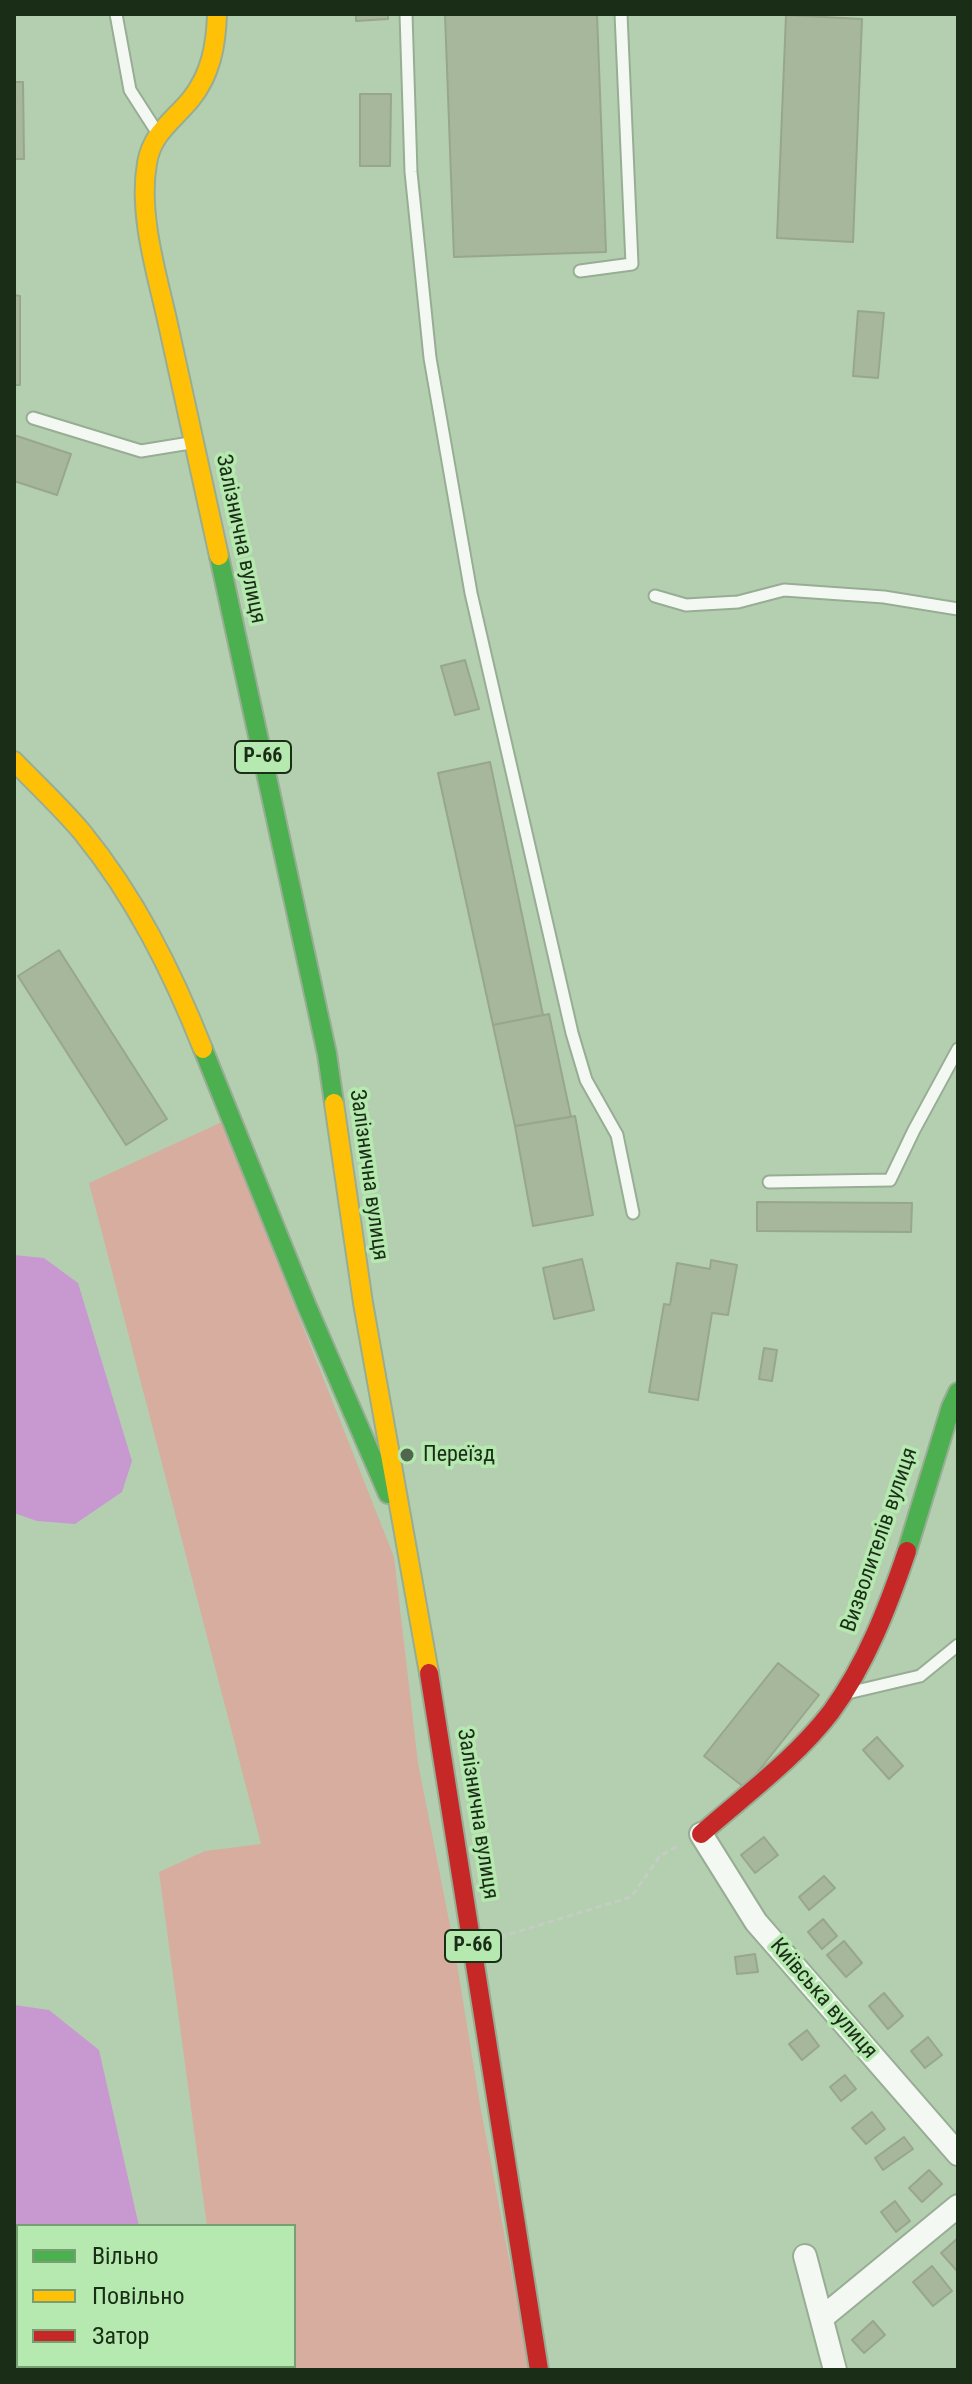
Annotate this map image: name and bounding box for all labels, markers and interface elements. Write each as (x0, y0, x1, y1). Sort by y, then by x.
street label: Залізнична вулиця (209, 452, 271, 626)
road number: Р-66 (235, 741, 291, 773)
street label: Залізнична вулиця (343, 1088, 393, 1262)
place label: Переїзд (423, 1442, 495, 1468)
street label: Визволителів вулиця (836, 1444, 924, 1636)
marker: Переїзд (398, 1446, 416, 1464)
street label: Залізнична вулиця (450, 1727, 504, 1901)
road number: Р-66 (445, 1930, 501, 1962)
street label: Київська вулиця (764, 1933, 882, 2065)
legend (16, 2224, 296, 2368)
text: Вільно (92, 2242, 159, 2270)
text: Повільно (92, 2282, 185, 2310)
text: Затор (92, 2322, 149, 2350)

